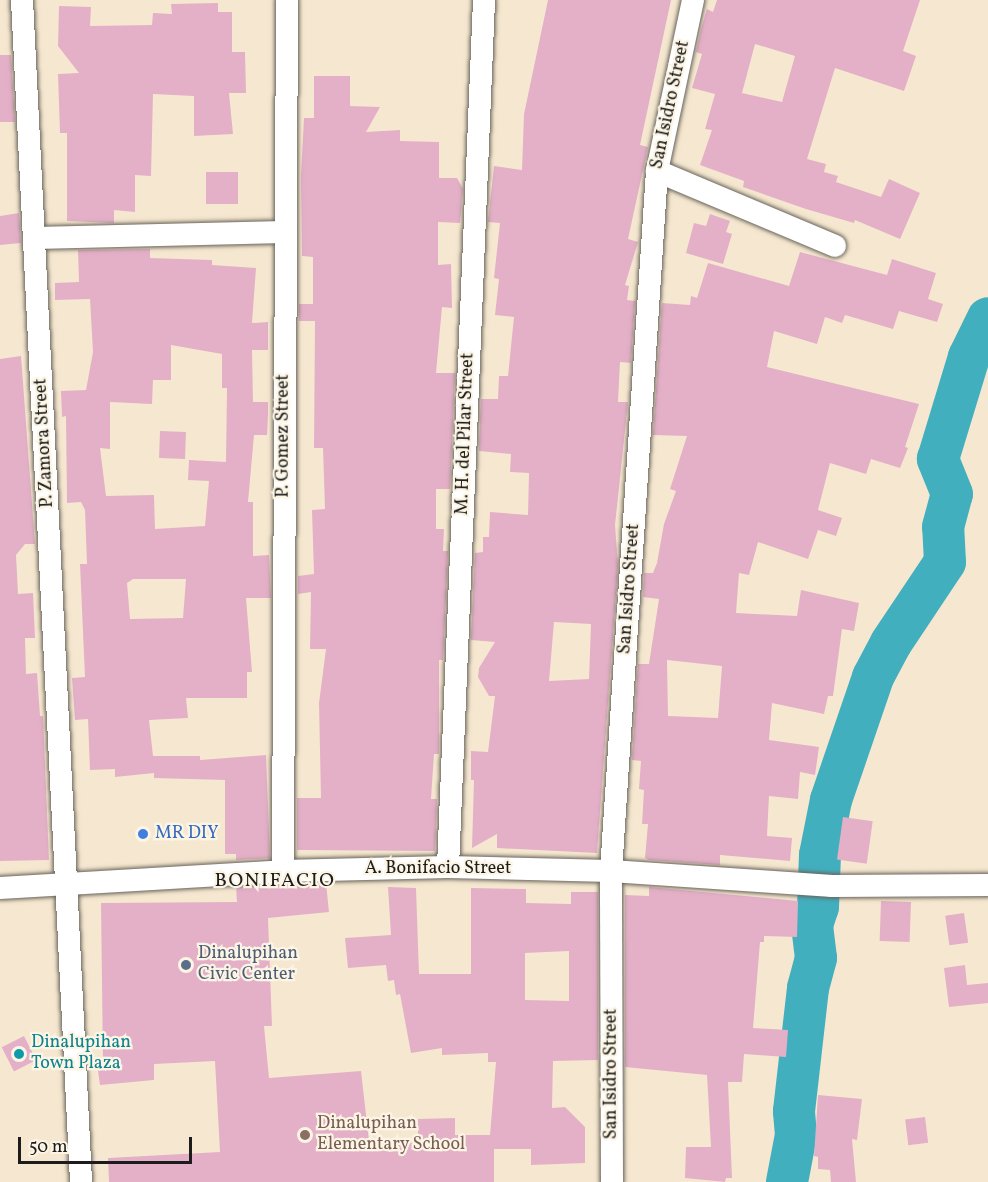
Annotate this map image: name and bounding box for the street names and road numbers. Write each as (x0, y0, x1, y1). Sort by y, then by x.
street label: San Isidro Street (647, 39, 695, 171)
street label: M. H. del Pilar Street (452, 353, 480, 515)
street label: P. Gomez Street (273, 374, 295, 498)
street label: P. Zamora Street (31, 378, 59, 508)
street label: San Isidro Street (615, 523, 645, 655)
street label: A. Bonifacio Street (365, 858, 511, 880)
street label: San Isidro Street (601, 1009, 623, 1139)

